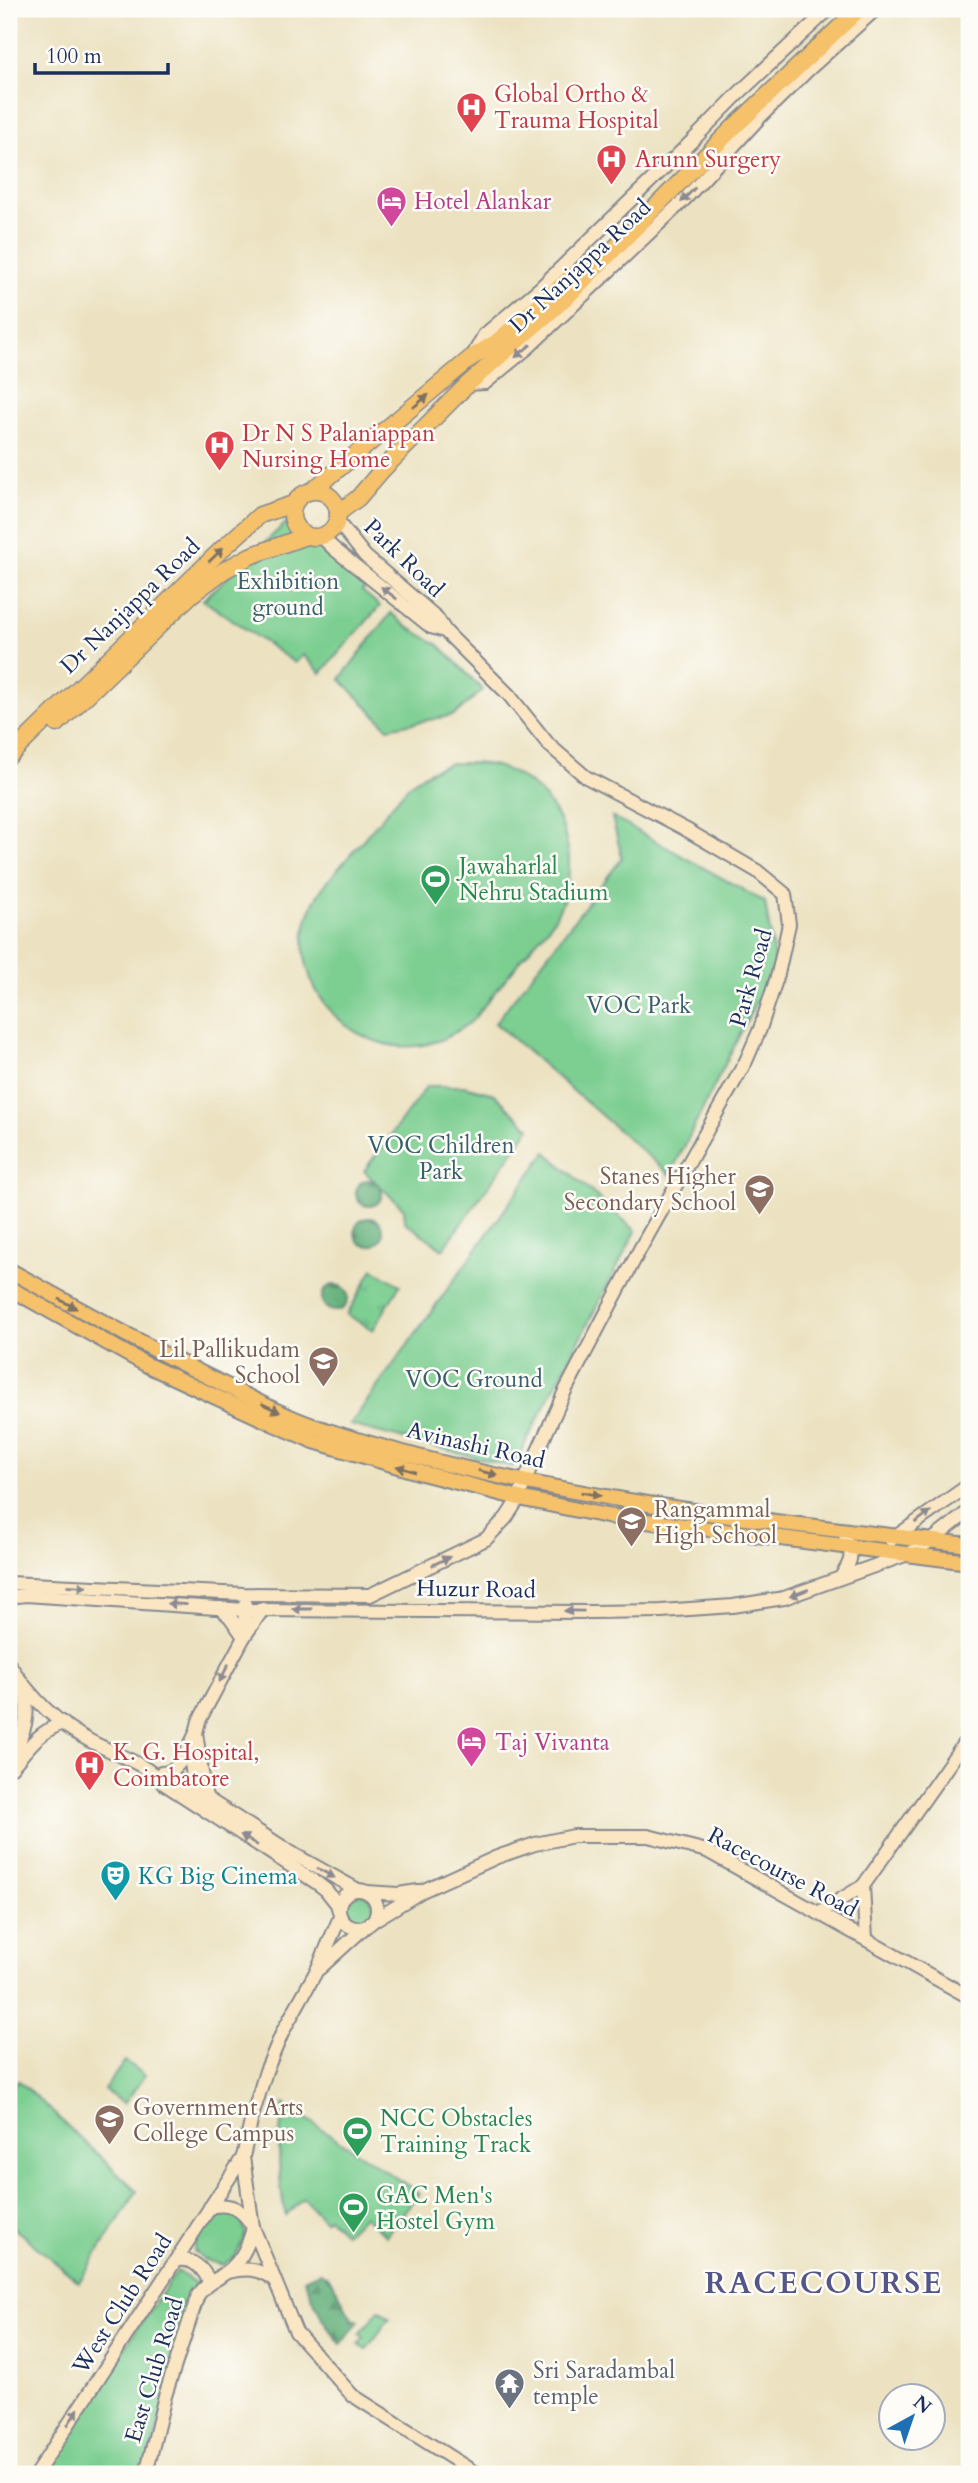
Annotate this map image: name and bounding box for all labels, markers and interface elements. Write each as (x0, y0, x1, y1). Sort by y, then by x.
scale bar (35, 32, 168, 76)
text: 100 m (46, 42, 102, 71)
place label: Global Ortho & Trauma Hospital (494, 79, 659, 136)
hospital icon: Global Ortho & Trauma Hospital (454, 90, 488, 134)
hospital icon: Arunn Surgery (595, 142, 629, 186)
place label: Arunn Surgery (635, 144, 781, 175)
hotel icon: Hotel Alankar (374, 184, 408, 228)
place label: Hotel Alankar (414, 186, 552, 217)
one-way arrow (681, 186, 697, 203)
street label: Dr Nanjappa Road (502, 192, 658, 340)
one-way arrow (515, 344, 533, 359)
one-way arrow (412, 394, 429, 409)
place label: Dr N S Palaniappan Nursing Home (242, 418, 435, 475)
hospital icon: Dr N S Palaniappan Nursing Home (202, 429, 236, 473)
street label: Park Road (357, 512, 452, 605)
street label: Dr Nanjappa Road (53, 531, 207, 681)
one-way arrow (207, 548, 224, 564)
park label: Exhibition ground (237, 566, 339, 623)
one-way arrow (381, 586, 398, 601)
place label: Jawaharlal Nehru Stadium (456, 851, 609, 908)
sports icon: Jawaharlal Nehru Stadium (419, 862, 453, 906)
street label: Park Road (722, 924, 780, 1031)
park label: VOC Park (587, 990, 692, 1021)
park label: VOC Children Park (367, 1130, 515, 1187)
place label: Stanes Higher Secondary School (564, 1161, 737, 1218)
school or university icon: Stanes Higher Secondary School (742, 1172, 776, 1216)
one-way arrow (59, 1298, 78, 1310)
place label: Lil Pallikudam School (159, 1334, 301, 1391)
school or university icon: Lil Pallikudam School (306, 1345, 340, 1389)
park label: VOC Ground (405, 1364, 544, 1395)
one-way arrow (260, 1402, 281, 1413)
street label: Avinashi Road (404, 1414, 549, 1476)
one-way arrow (395, 1463, 416, 1473)
one-way arrow (477, 1468, 499, 1479)
one-way arrow (580, 1489, 602, 1500)
place label: Rangammal High School (654, 1494, 777, 1551)
school or university icon: Rangammal High School (614, 1505, 648, 1549)
one-way arrow (914, 1511, 932, 1525)
one-way arrow (431, 1555, 451, 1566)
street label: Huzur Road (416, 1572, 537, 1606)
one-way arrow (66, 1581, 88, 1592)
one-way arrow (789, 1587, 810, 1598)
one-way arrow (166, 1599, 188, 1610)
one-way arrow (291, 1603, 313, 1615)
one-way arrow (563, 1606, 585, 1617)
one-way arrow (219, 1664, 231, 1684)
hotel icon: Taj Vivanta (455, 1725, 489, 1769)
place label: Taj Vivanta (495, 1727, 610, 1758)
place label: K. G. Hospital, Coimbatore (113, 1737, 259, 1794)
hospital icon: K. G. Hospital, Coimbatore (73, 1748, 107, 1792)
street label: Racecourse Road (703, 1819, 864, 1925)
one-way arrow (240, 1833, 259, 1846)
theatre icon: KG Big Cinema (98, 1859, 132, 1903)
place label: KG Big Cinema (138, 1861, 298, 1892)
one-way arrow (316, 1867, 336, 1879)
place label: Government Arts College Campus (133, 2092, 303, 2149)
school or university icon: Government Arts College Campus (93, 2103, 127, 2147)
place label: NCC Obstacles Training Track (380, 2103, 533, 2160)
sports icon: NCC Obstacles Training Track (340, 2114, 374, 2158)
place label: GAC Men's Hostel Gym (376, 2180, 495, 2237)
sports icon: GAC Men's Hostel Gym (336, 2191, 370, 2235)
street label: West Club Road (64, 2227, 180, 2381)
district label: RACECOURSE (705, 2263, 943, 2304)
street label: East Club Road (117, 2293, 191, 2446)
place label: Sri Saradambal temple (533, 2355, 675, 2412)
temple icon: Sri Saradambal temple (493, 2366, 527, 2410)
north arrow (876, 2382, 946, 2452)
text: N (908, 2389, 937, 2420)
one-way arrow (66, 2408, 80, 2426)

